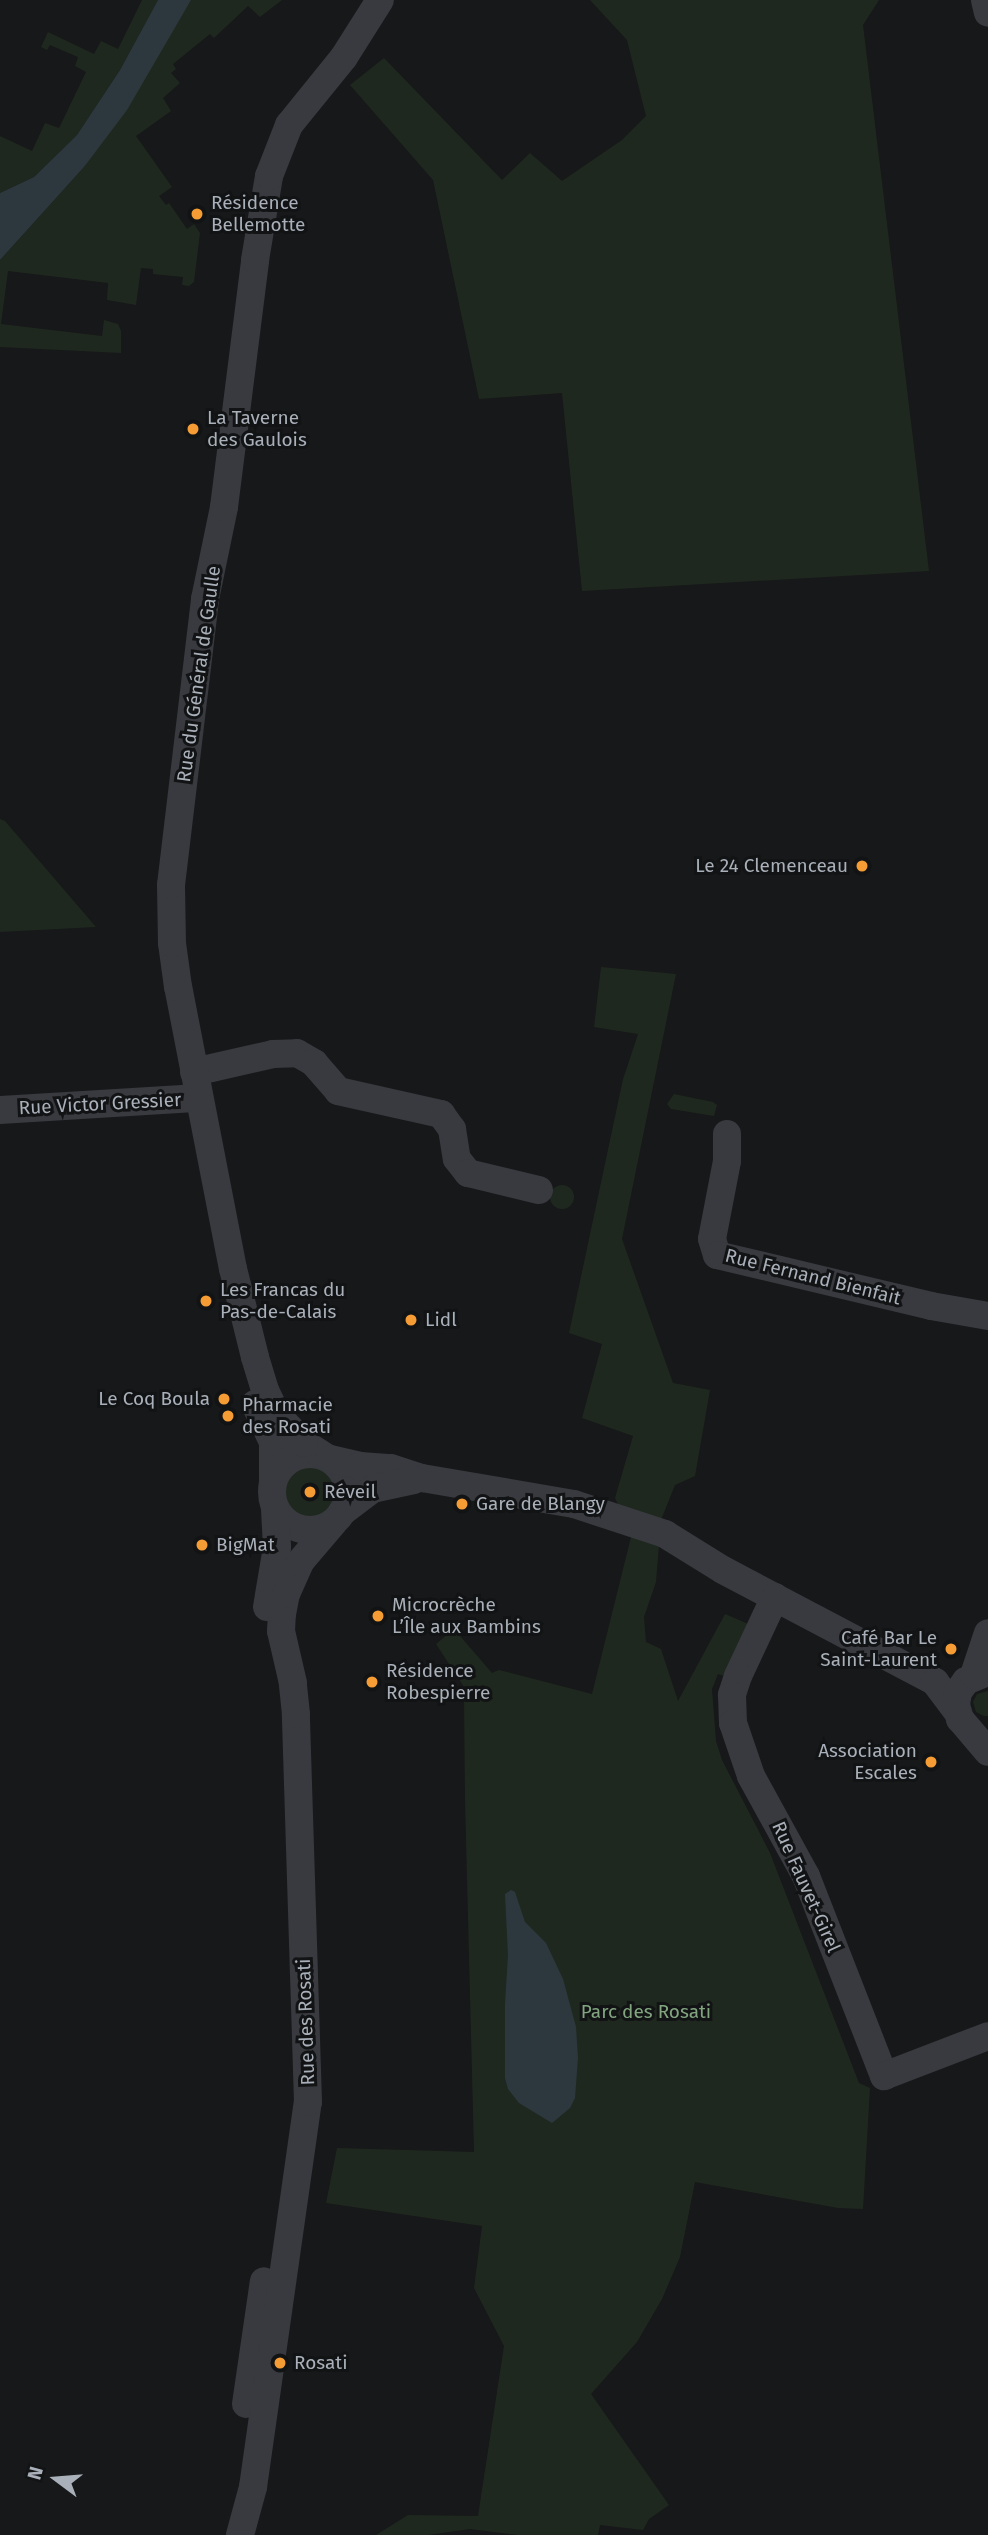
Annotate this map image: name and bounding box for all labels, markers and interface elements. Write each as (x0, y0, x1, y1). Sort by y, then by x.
place label: Résidence Bellemotte (211, 192, 305, 236)
marker: Résidence Bellemotte (189, 206, 205, 222)
place label: La Taverne des Gaulois (207, 407, 307, 451)
marker: La Taverne des Gaulois (185, 421, 201, 437)
street label: Rue du Général de Gaulle (173, 564, 225, 784)
place label: Le 24 Clemenceau (695, 855, 848, 877)
marker: Le 24 Clemenceau (854, 858, 870, 874)
street label: Rue Victor Gressier (18, 1088, 182, 1120)
street label: Rue Fernand Bienfait (723, 1244, 903, 1310)
place label: Les Francas du Pas-de-Calais (220, 1279, 345, 1323)
marker: Les Francas du Pas-de-Calais (198, 1293, 214, 1309)
place label: Lidl (425, 1309, 457, 1331)
marker: Lidl (403, 1312, 419, 1328)
place label: Le Coq Boula (98, 1388, 210, 1410)
marker: Le Coq Boula (216, 1391, 232, 1407)
place label: Pharmacie des Rosati (242, 1394, 333, 1438)
marker: Pharmacie des Rosati (220, 1408, 236, 1424)
place label: Réveil (324, 1481, 376, 1503)
marker: Réveil (302, 1484, 318, 1500)
place label: Gare de Blangy (476, 1493, 605, 1515)
marker: Gare de Blangy (454, 1496, 470, 1512)
place label: BigMat (216, 1534, 275, 1556)
marker: BigMat (194, 1537, 210, 1553)
place label: Microcrèche L’Île aux Bambins (392, 1594, 541, 1638)
marker: Microcrèche L’Île aux Bambins (370, 1608, 386, 1624)
place label: Café Bar Le Saint-Laurent (820, 1627, 937, 1671)
marker: Café Bar Le Saint-Laurent (943, 1641, 959, 1657)
place label: Résidence Robespierre (386, 1660, 490, 1704)
marker: Résidence Robespierre (364, 1674, 380, 1690)
place label: Association Escales (818, 1740, 917, 1784)
marker: Association Escales (923, 1754, 939, 1770)
street label: Rue Fauvet-Girel (767, 1818, 845, 1956)
street label: Rue des Rosati (292, 1958, 320, 2086)
park label: Parc des Rosati (581, 2001, 711, 2023)
place label: Rosati (294, 2352, 348, 2374)
marker: Rosati (272, 2355, 288, 2371)
north arrow (21, 2444, 91, 2514)
text: N (23, 2464, 48, 2482)

